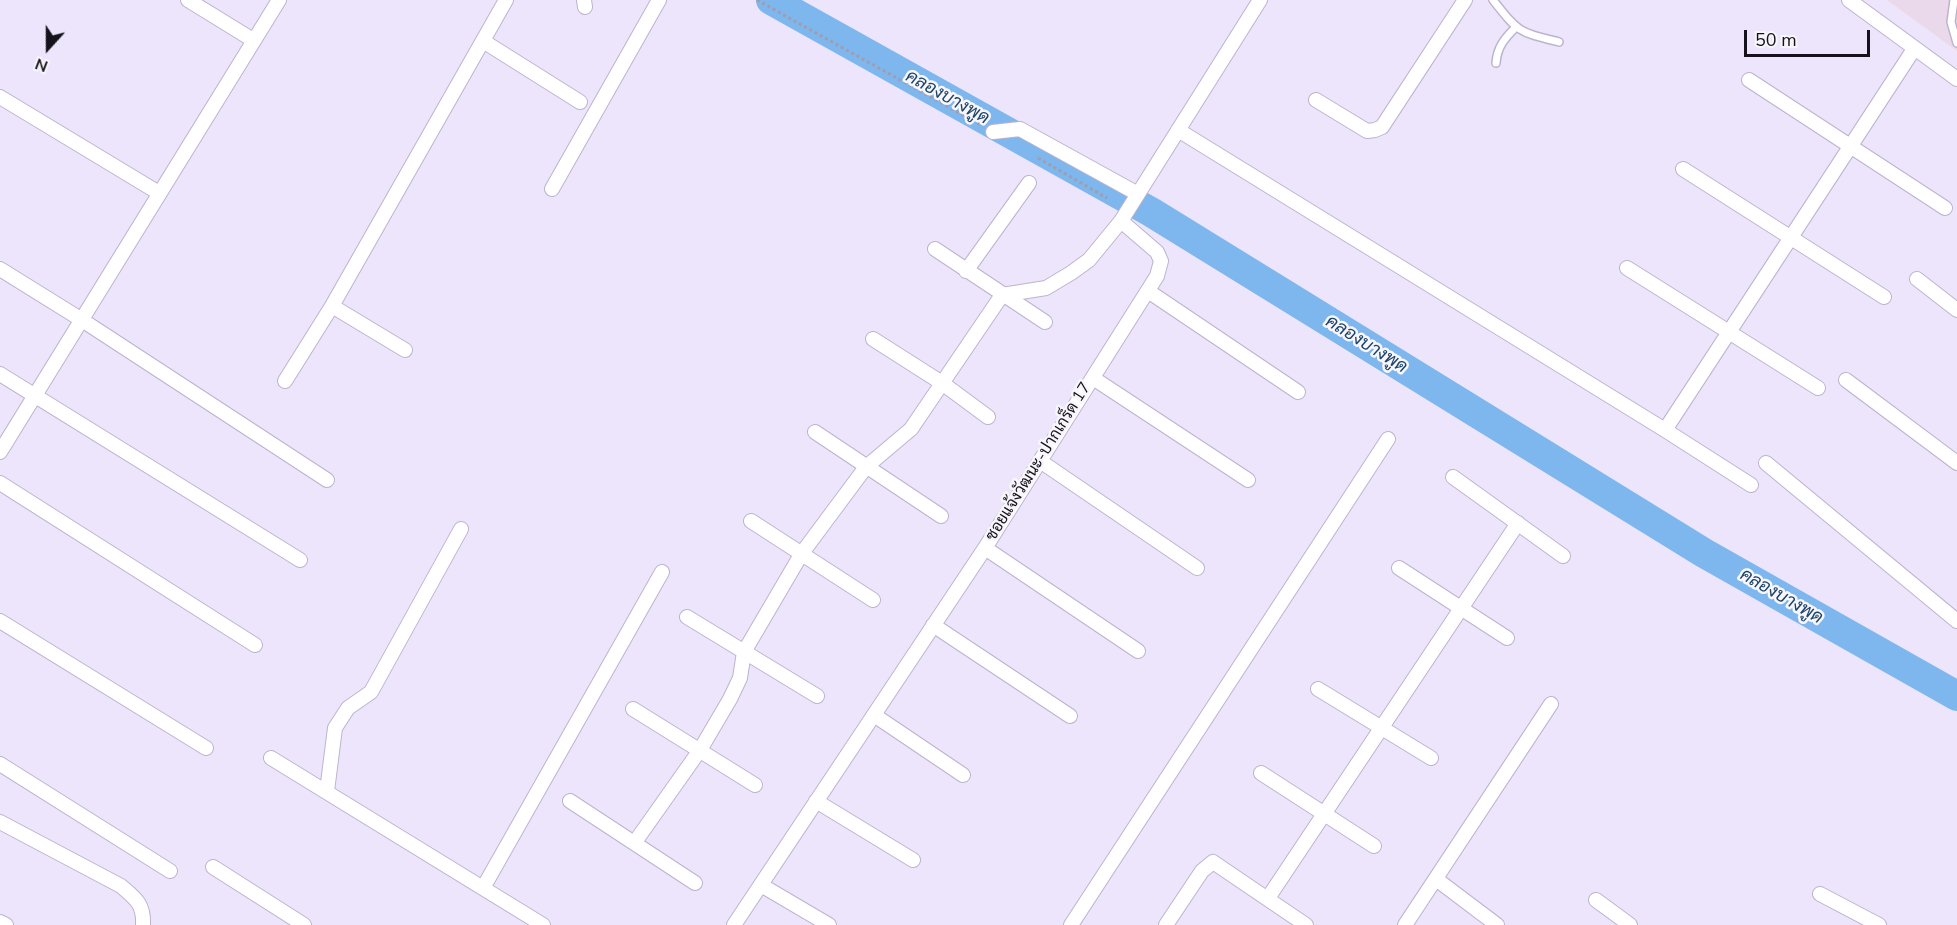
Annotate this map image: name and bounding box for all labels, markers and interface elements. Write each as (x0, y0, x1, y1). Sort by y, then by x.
north arrow (18, 18, 78, 78)
scale bar (1747, 18, 1873, 56)
text: 50 m (1755, 28, 1797, 52)
text: N (32, 52, 51, 77)
water label: คลองบางพูด (901, 66, 993, 130)
water label: คลองบางพูด (1321, 311, 1411, 379)
street label: ซอยแจ้งวัฒนะ-ปากเกร็ด 17 (982, 379, 1096, 545)
water label: คลองบางพูด (1736, 565, 1826, 629)

